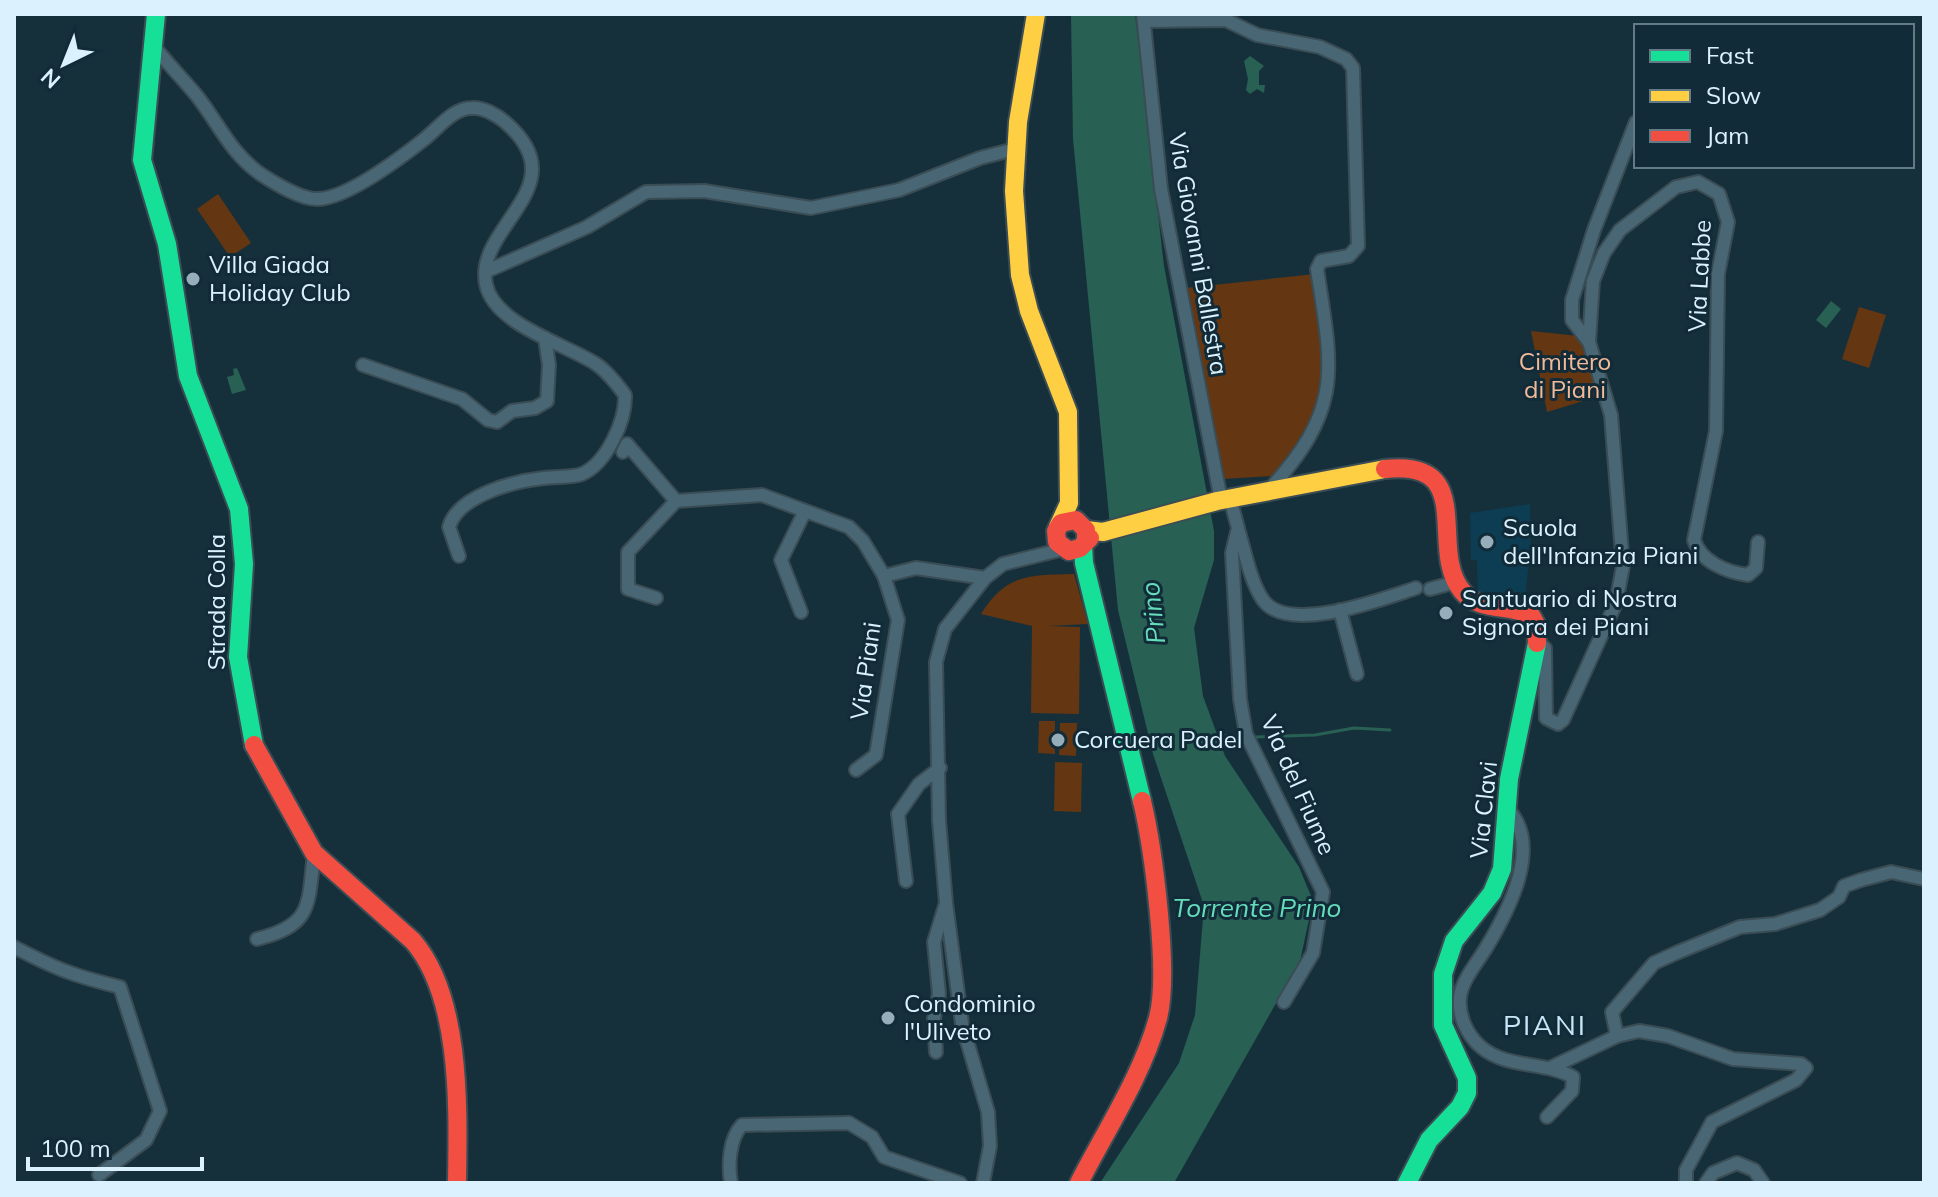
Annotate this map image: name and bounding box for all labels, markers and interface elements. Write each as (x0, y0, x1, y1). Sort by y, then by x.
north arrow (24, 24, 104, 104)
legend (1634, 24, 1914, 168)
text: Fast (1706, 40, 1754, 70)
text: N (35, 63, 66, 95)
text: Slow (1706, 80, 1761, 110)
text: Jam (1706, 120, 1749, 150)
street label: Via Giovanni Ballestra (1163, 130, 1235, 377)
street label: Via Labbe (1681, 219, 1717, 333)
place label: Villa Giada Holiday Club (209, 249, 351, 307)
marker: Villa Giada Holiday Club (184, 270, 202, 288)
park label: Cimitero di Piani (1519, 346, 1611, 404)
place label: Scuola dell'Infanzia Piani (1503, 512, 1698, 570)
marker: Scuola dell'Infanzia Piani (1478, 533, 1496, 551)
street label: Strada Colla (201, 534, 231, 670)
water label: Prino (1133, 580, 1172, 646)
place label: Santuario di Nostra Signora dei Piani (1462, 583, 1678, 641)
marker: Santuario di Nostra Signora dei Piani (1437, 604, 1455, 622)
street label: Via Piani (843, 620, 887, 722)
street label: Via del Fiume (1255, 710, 1343, 859)
place label: Corcuera Padel (1074, 724, 1243, 754)
marker: Corcuera Padel (1049, 731, 1067, 749)
street label: Via Clavi (1463, 760, 1503, 860)
water label: Torrente Prino (1173, 891, 1341, 924)
place label: Condominio l'Uliveto (904, 988, 1036, 1046)
district label: PIANI (1503, 1007, 1587, 1042)
marker: Condominio l'Uliveto (879, 1009, 897, 1027)
scale bar (28, 1121, 202, 1171)
text: 100 m (40, 1133, 111, 1163)

